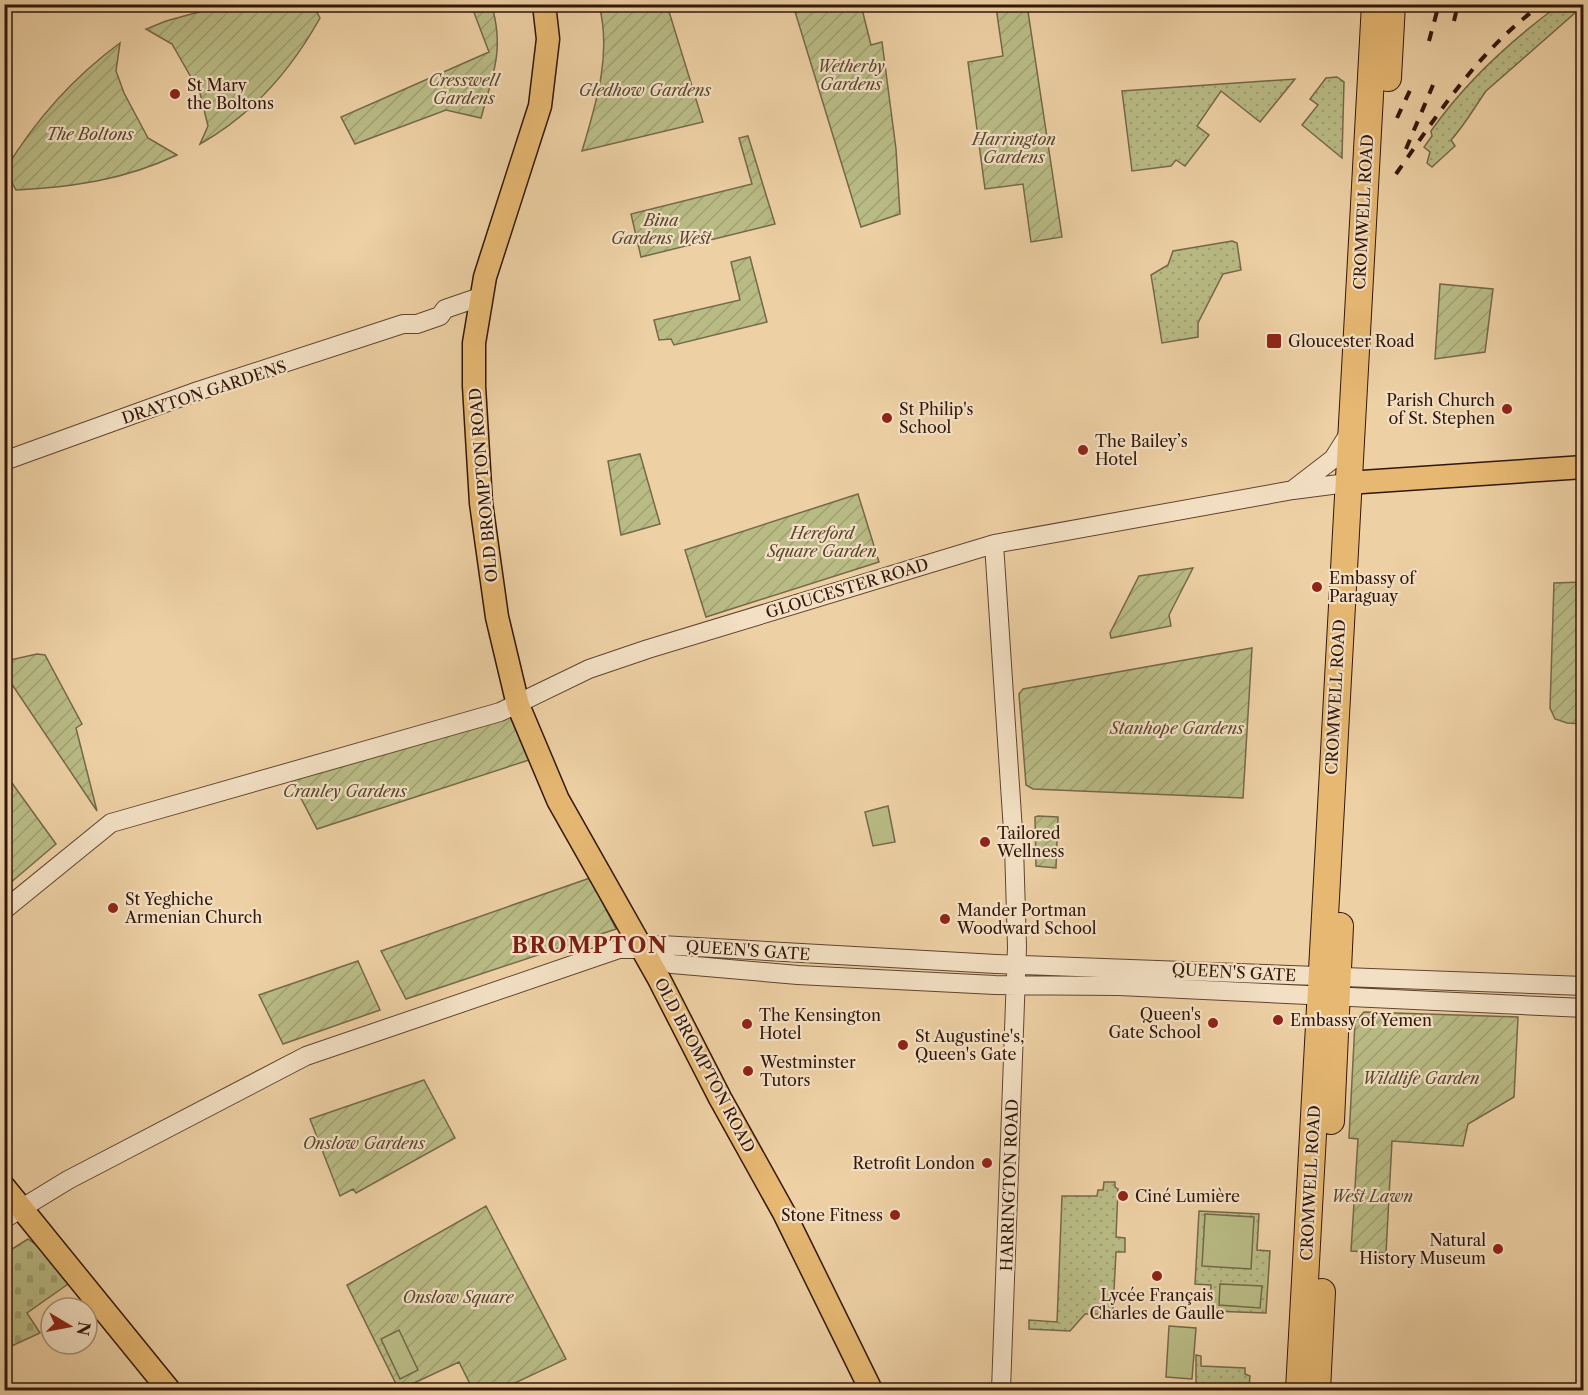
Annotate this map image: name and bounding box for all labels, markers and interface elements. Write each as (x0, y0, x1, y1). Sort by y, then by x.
park label: Wetherby Gardens (817, 56, 885, 94)
park label: Cresswell Gardens (428, 70, 501, 108)
place label: St Mary the Boltons (187, 75, 274, 113)
park label: Gledhow Gardens (579, 80, 711, 100)
marker: St Mary the Boltons (168, 87, 182, 101)
park label: The Boltons (46, 124, 134, 144)
park label: Harrington Gardens (970, 129, 1056, 167)
street label: CROMWELL ROAD (1349, 134, 1377, 290)
park label: Bina Gardens West (611, 210, 712, 248)
place label: Gloucester Road (1288, 331, 1415, 351)
marker: Gloucester Road (1265, 332, 1283, 350)
street label: DRAYTON GARDENS (119, 356, 289, 428)
street label: OLD BROMPTON ROAD (465, 387, 501, 583)
place label: Parish Church of St. Stephen (1386, 390, 1495, 428)
place label: St Philip's School (899, 399, 974, 437)
marker: Parish Church of St. Stephen (1500, 402, 1514, 416)
marker: St Philip's School (880, 411, 894, 425)
place label: The Bailey’s Hotel (1095, 431, 1188, 469)
marker: The Bailey’s Hotel (1076, 443, 1090, 457)
park label: Hereford Square Garden (766, 523, 877, 561)
street label: GLOUCESTER ROAD (763, 554, 931, 622)
place label: Embassy of Paraguay (1329, 568, 1417, 606)
marker: Embassy of Paraguay (1310, 580, 1324, 594)
street label: CROMWELL ROAD (1321, 619, 1349, 775)
park label: Stanhope Gardens (1109, 718, 1244, 738)
park label: Cranley Gardens (283, 781, 407, 801)
place label: Tailored Wellness (996, 823, 1065, 861)
marker: Tailored Wellness (978, 835, 992, 849)
place label: St Yeghiche Armenian Church (124, 889, 262, 927)
place label: Mander Portman Woodward School (956, 900, 1097, 938)
marker: St Yeghiche Armenian Church (106, 901, 120, 915)
marker: Mander Portman Woodward School (938, 912, 952, 926)
district label: BROMPTON (512, 932, 668, 959)
street label: QUEEN'S GATE (685, 936, 811, 964)
street label: QUEEN'S GATE (1171, 959, 1297, 985)
street label: OLD BROMPTON ROAD (650, 974, 760, 1156)
place label: Queen's Gate School (1108, 1004, 1201, 1042)
place label: The Kensington Hotel (759, 1005, 881, 1043)
place label: Embassy of Yemen (1290, 1010, 1432, 1030)
marker: Embassy of Yemen (1271, 1013, 1285, 1027)
marker: Queen's Gate School (1206, 1016, 1220, 1030)
marker: The Kensington Hotel (740, 1017, 754, 1031)
place label: St Augustine's, Queen's Gate (915, 1026, 1024, 1064)
marker: St Augustine's, Queen's Gate (896, 1038, 910, 1052)
place label: Westminster Tutors (759, 1052, 856, 1090)
marker: Westminster Tutors (741, 1064, 755, 1078)
park label: Wildlife Garden (1362, 1068, 1480, 1088)
street label: HARRINGTON ROAD (996, 1098, 1022, 1272)
street label: CROMWELL ROAD (1296, 1105, 1324, 1261)
park label: Onslow Gardens (303, 1133, 425, 1153)
place label: Retrofit London (853, 1153, 975, 1173)
marker: Retrofit London (980, 1156, 994, 1170)
place label: Ciné Lumière (1135, 1186, 1240, 1206)
park label: West Lawn (1331, 1186, 1413, 1206)
marker: Ciné Lumière (1116, 1189, 1130, 1203)
place label: Stone Fitness (781, 1205, 883, 1225)
marker: Stone Fitness (888, 1208, 902, 1222)
place label: Natural History Museum (1359, 1230, 1486, 1268)
marker: Natural History Museum (1491, 1242, 1505, 1256)
marker: Lycée Français Charles de Gaulle (1150, 1269, 1164, 1283)
place label: Lycée Français Charles de Gaulle (1089, 1285, 1225, 1323)
park label: Onslow Square (403, 1287, 515, 1307)
north arrow (39, 1296, 99, 1356)
text: N (73, 1320, 95, 1337)

